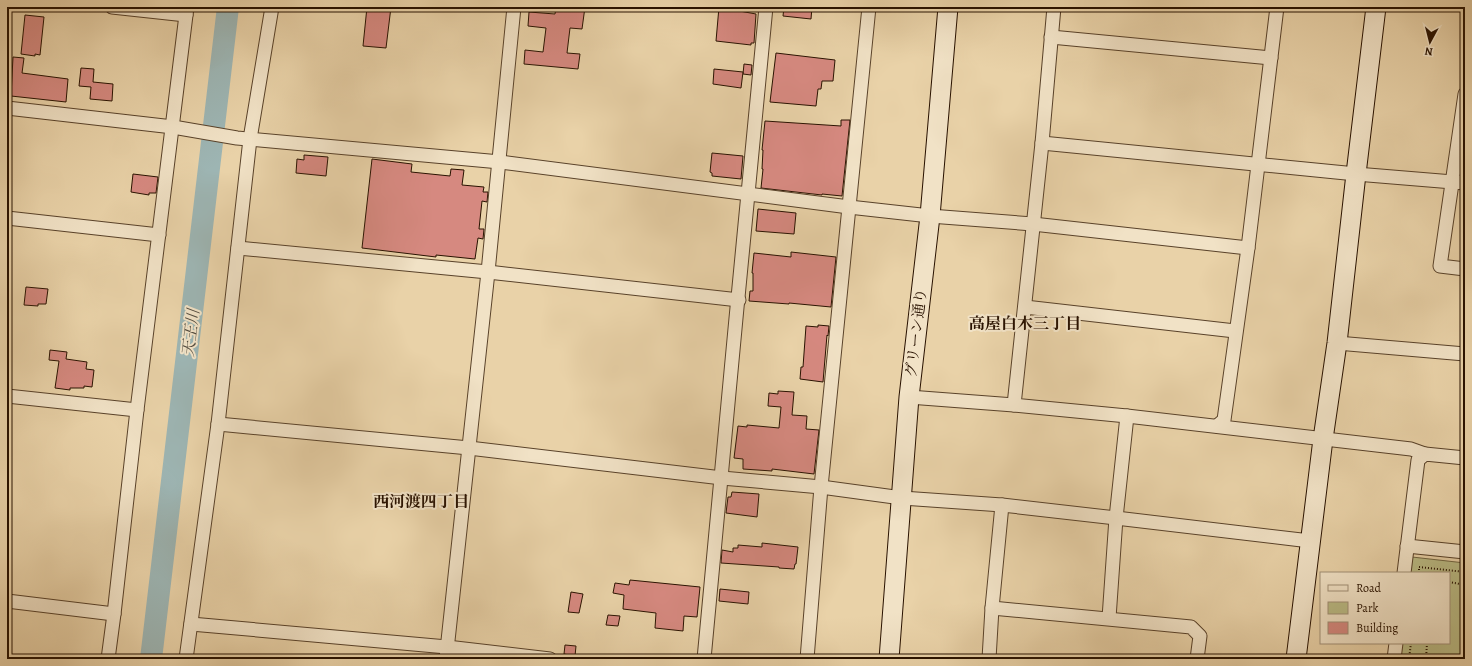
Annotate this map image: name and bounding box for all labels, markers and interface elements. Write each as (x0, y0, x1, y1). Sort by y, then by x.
north arrow (1410, 22, 1450, 62)
text: N (1424, 43, 1434, 59)
street label: グリーン通り (901, 287, 931, 379)
water label: 天王川 (177, 306, 205, 358)
district label: 高屋白木三丁目 (969, 313, 1081, 335)
district label: 西河渡四丁目 (373, 491, 469, 513)
legend (1320, 572, 1450, 644)
text: Road (1356, 580, 1382, 596)
text: Park (1356, 600, 1379, 616)
text: Building (1356, 620, 1398, 636)

